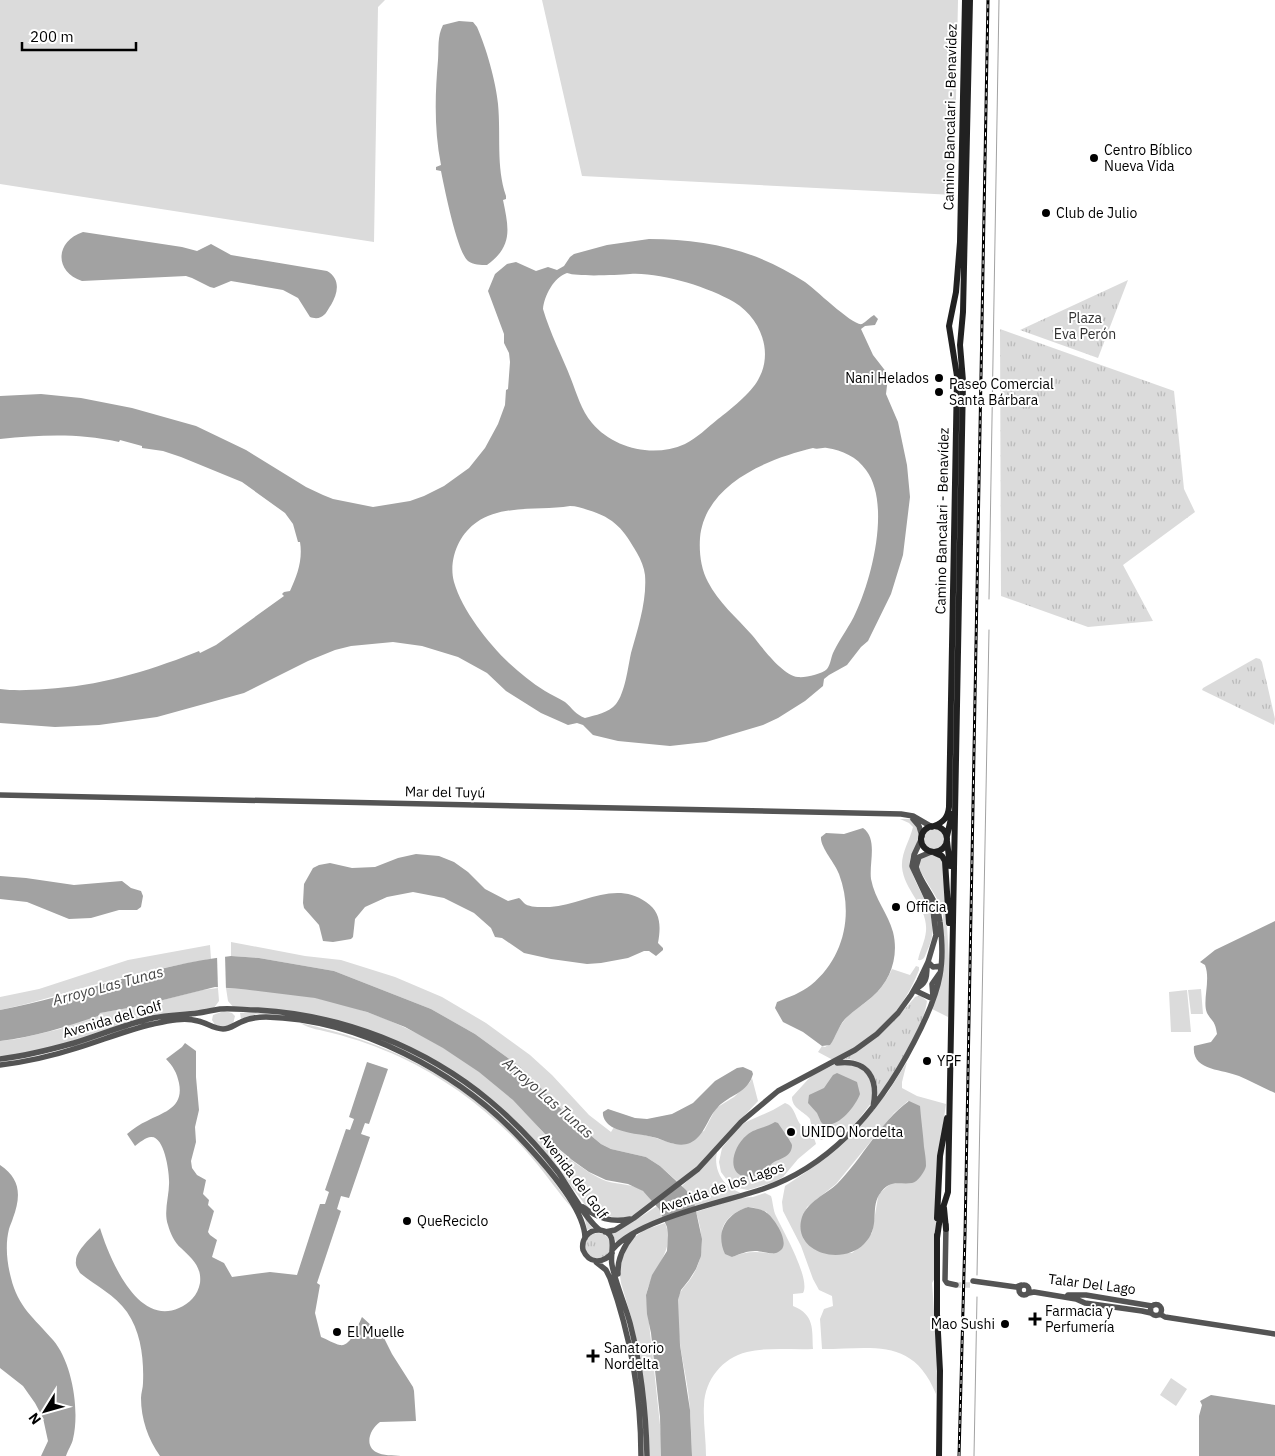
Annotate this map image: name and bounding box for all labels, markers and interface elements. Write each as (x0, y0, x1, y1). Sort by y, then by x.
scale bar (22, 20, 136, 52)
street label: Camino Bancalari - Benavídez (939, 23, 961, 211)
text: 200 m (30, 27, 74, 46)
place label: Centro Bíblico Nueva Vida (1104, 141, 1192, 175)
marker: Centro Bíblico Nueva Vida (1088, 152, 1100, 164)
place label: Club de Julio (1056, 204, 1137, 222)
marker: Club de Julio (1040, 207, 1052, 219)
park label: Plaza Eva Perón (1054, 309, 1116, 343)
place label: Nani Helados (845, 369, 929, 387)
marker: Nani Helados (933, 372, 945, 384)
place label: Paseo Comercial Santa Bárbara (949, 375, 1054, 409)
marker: Paseo Comercial Santa Bárbara (933, 386, 945, 398)
street label: Camino Bancalari - Benavídez (931, 427, 953, 615)
street label: Mar del Tuyú (405, 782, 485, 802)
place label: Officia (906, 898, 947, 916)
marker: Officia (890, 901, 902, 913)
water label: Arroyo Las Tunas (50, 962, 165, 1010)
street label: Avenida del Golf (60, 996, 164, 1042)
water label: Arroyo Las Tunas (498, 1052, 597, 1142)
place label: YPF (937, 1052, 962, 1070)
marker: YPF (921, 1055, 933, 1067)
place label: UNIDO Nordelta (801, 1123, 904, 1141)
marker: UNIDO Nordelta (785, 1126, 797, 1138)
street label: Avenida del Golf (536, 1130, 612, 1223)
street label: Avenida de los Lagos (657, 1157, 787, 1217)
place label: QueReciclo (417, 1212, 488, 1230)
marker: QueReciclo (401, 1215, 413, 1227)
street label: Talar Del Lago (1047, 1270, 1137, 1298)
place label: Farmacia y Perfumería (1045, 1302, 1115, 1336)
marker: Farmacia y Perfumería (1029, 1313, 1041, 1325)
place label: Mao Sushi (931, 1315, 995, 1333)
marker: Mao Sushi (999, 1318, 1011, 1330)
place label: El Muelle (347, 1323, 405, 1341)
marker: El Muelle (331, 1326, 343, 1338)
place label: Sanatorio Nordelta (604, 1339, 664, 1373)
marker: Sanatorio Nordelta (586, 1349, 600, 1363)
north arrow (20, 1386, 70, 1436)
text: N (24, 1409, 45, 1428)

